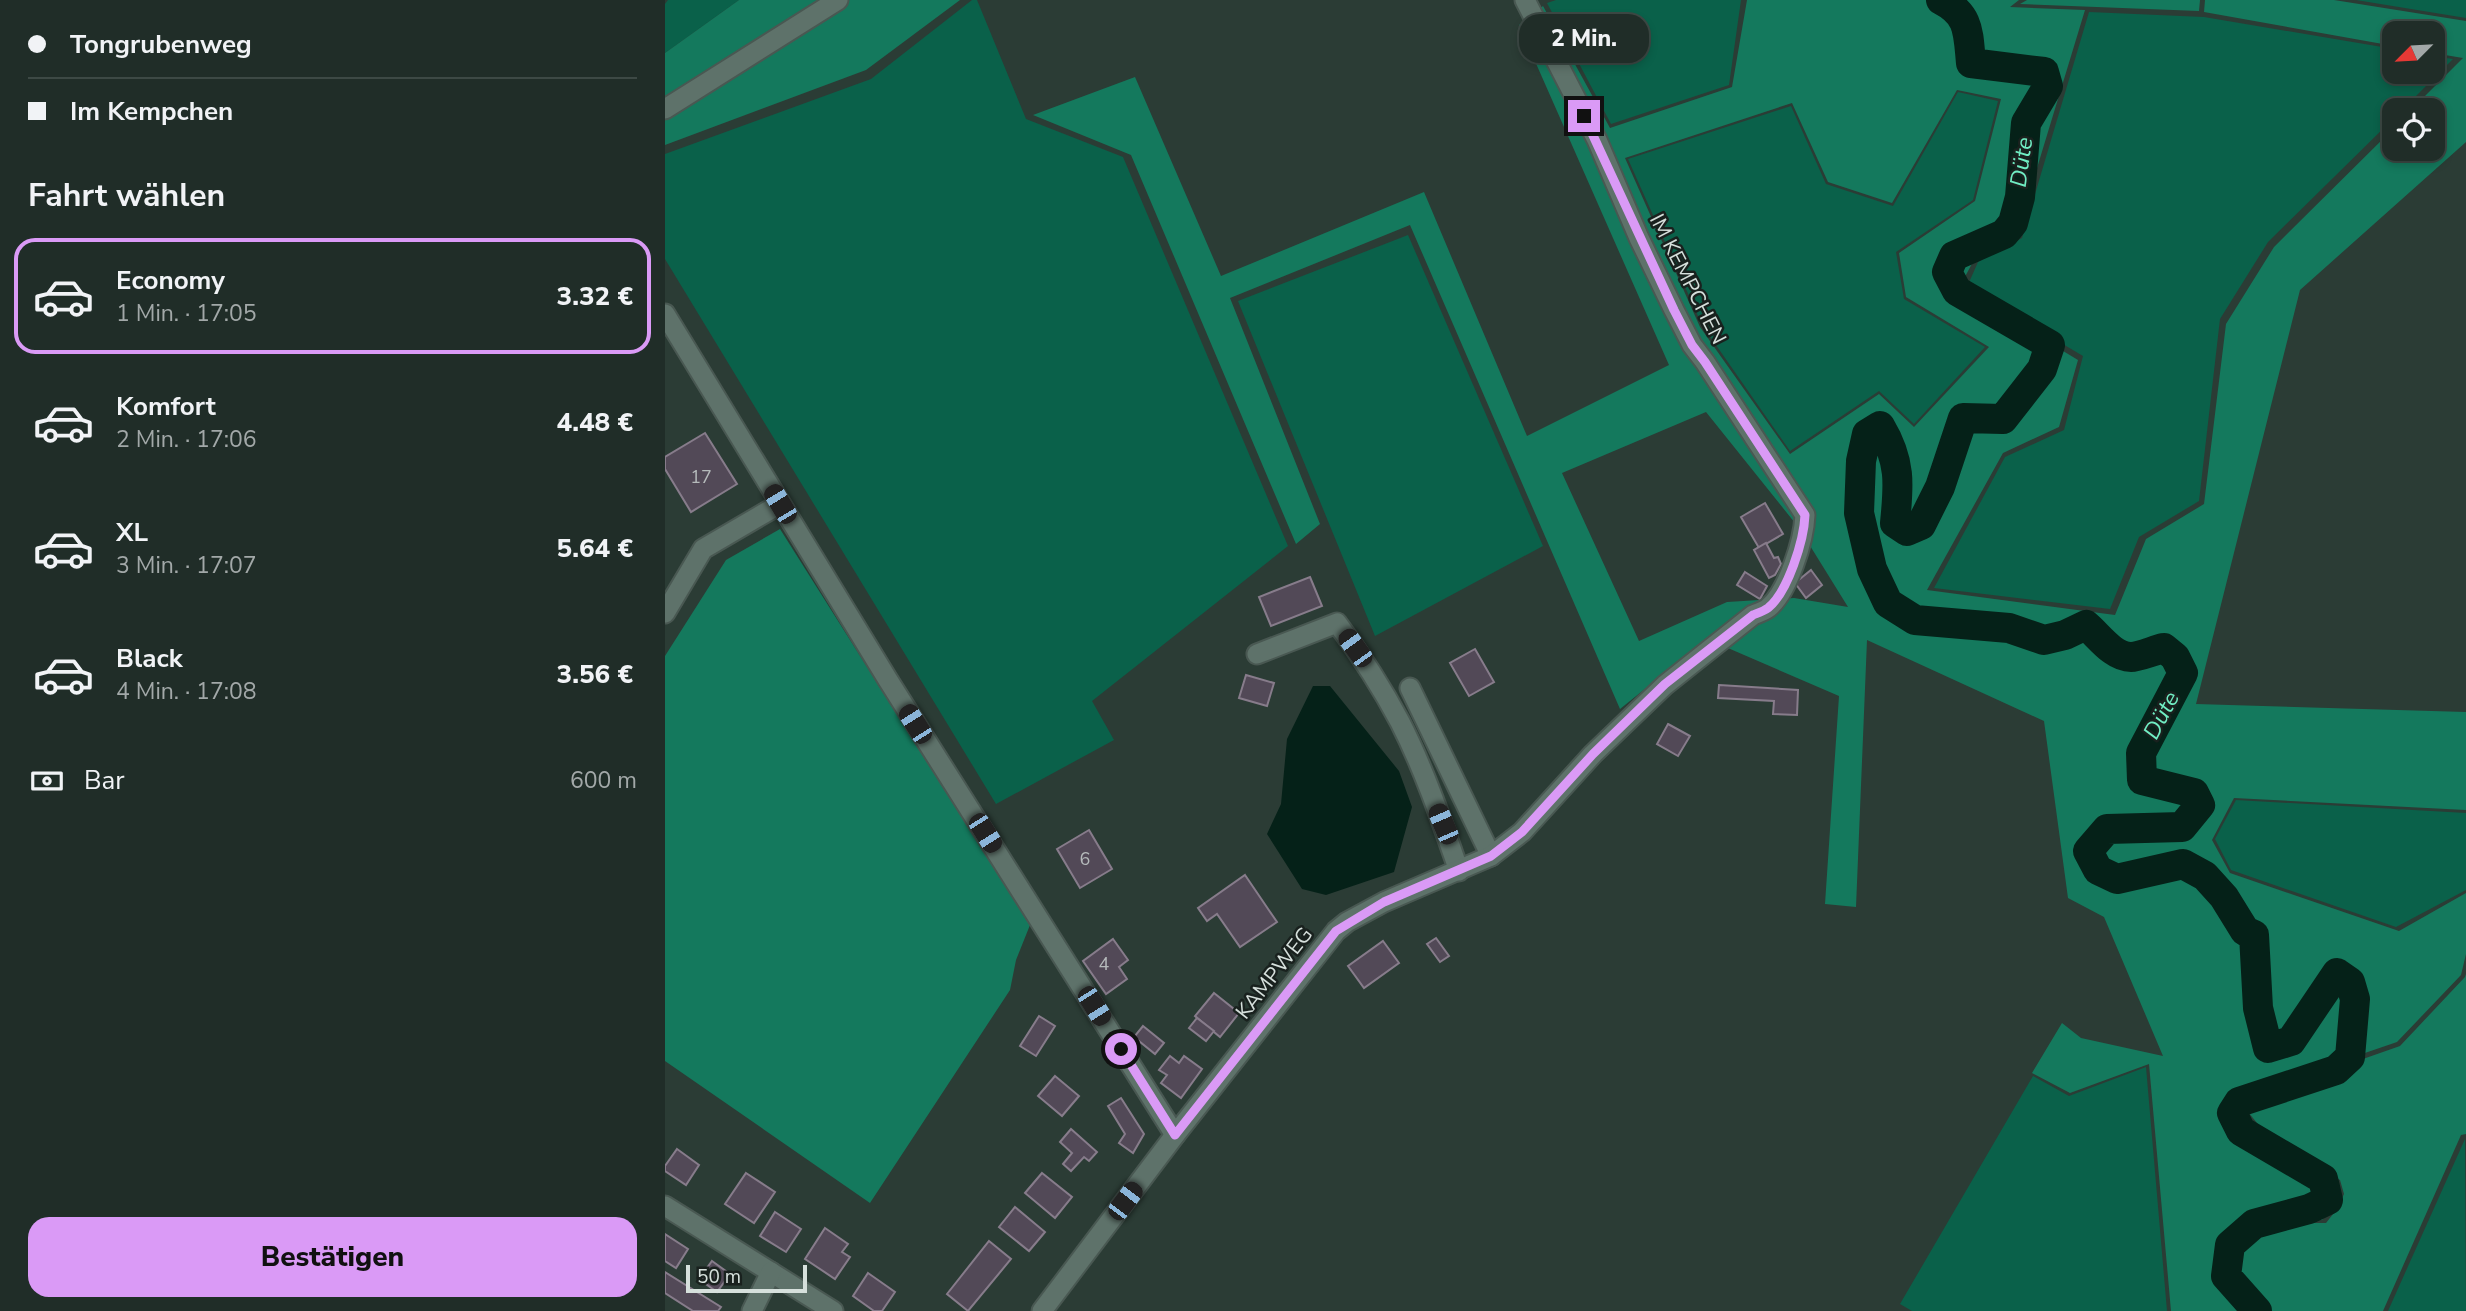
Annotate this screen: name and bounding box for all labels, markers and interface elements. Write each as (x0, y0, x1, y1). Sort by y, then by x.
callout: 2 Min. (1519, 15, 1649, 64)
north arrow (2382, 21, 2445, 84)
map controls (2382, 21, 2445, 161)
text: 2 Min. (1551, 23, 1617, 54)
text: Tongrubenweg (70, 27, 252, 62)
text: Im Kempchen (70, 94, 233, 129)
button: locate (2382, 98, 2445, 161)
route end (1568, 100, 1600, 132)
water label: Düte (2003, 135, 2040, 189)
text: Fahrt wählen (28, 174, 225, 217)
street label: IM KEMPCHEN (1643, 209, 1733, 349)
text: Economy (116, 263, 225, 298)
icon: car (32, 265, 95, 328)
text: 3.32 € (557, 279, 633, 314)
text: 1 Min. · 17:05 (116, 298, 257, 329)
text: Komfort (116, 389, 216, 424)
icon: car (32, 391, 95, 454)
text: 4.48 € (557, 405, 633, 440)
text: 2 Min. · 17:06 (116, 424, 257, 455)
house number: 17 (690, 465, 712, 489)
car (761, 481, 800, 527)
text: XL (116, 515, 148, 550)
icon: car (32, 517, 95, 580)
text: 5.64 € (557, 531, 633, 566)
text: 3 Min. · 17:07 (116, 550, 257, 581)
car (1335, 625, 1376, 671)
text: Black (116, 641, 183, 676)
icon: car (32, 643, 95, 706)
text: 3.56 € (557, 657, 633, 692)
text: 4 Min. · 17:08 (116, 676, 257, 707)
water label: Düte (2136, 686, 2187, 745)
car (895, 701, 936, 747)
icon: cash (28, 762, 66, 800)
text: Bar (84, 763, 125, 798)
text: 600 m (570, 765, 637, 796)
car (1426, 801, 1461, 847)
car (965, 810, 1006, 856)
house number: 6 (1080, 847, 1090, 871)
street label: KAMPWEG (1229, 921, 1319, 1025)
house number: 4 (1099, 952, 1110, 976)
car (1074, 983, 1115, 1029)
route start (1105, 1033, 1137, 1065)
car (1104, 1178, 1147, 1224)
button: Bestätigen (28, 1217, 637, 1297)
scale bar (686, 1262, 807, 1294)
text: 50 m (697, 1264, 741, 1290)

